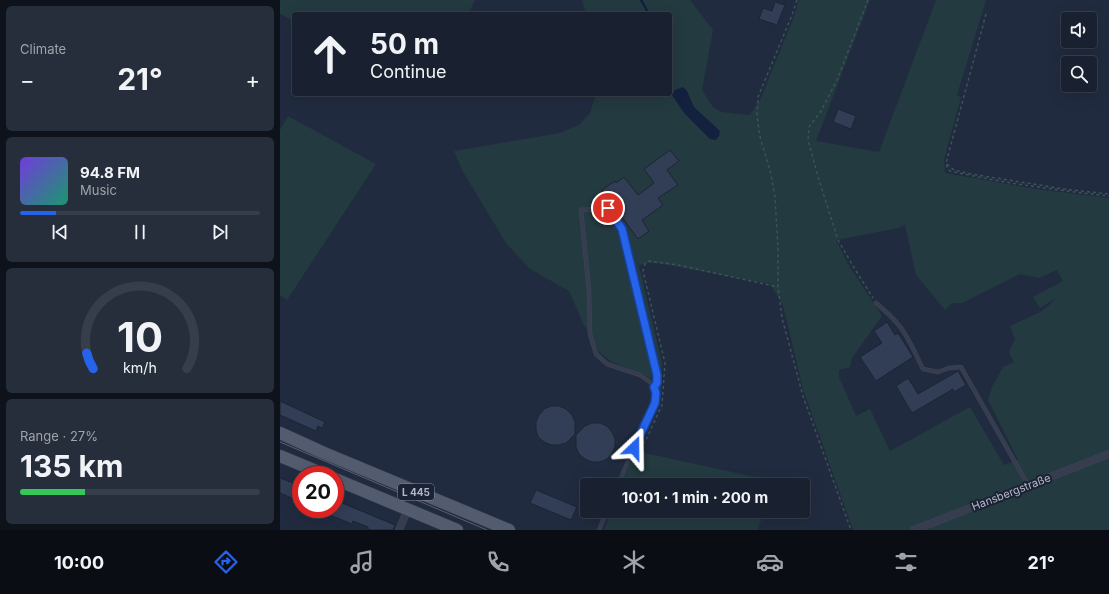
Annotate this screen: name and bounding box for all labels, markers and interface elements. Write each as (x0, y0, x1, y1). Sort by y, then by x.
map controls (1061, 12, 1097, 92)
button: sound (1061, 12, 1097, 48)
text: 50 m (370, 27, 439, 61)
icon: ahead (304, 28, 356, 80)
text: Climate (20, 41, 66, 57)
button: search (1061, 56, 1097, 92)
text: 21° (117, 61, 163, 97)
text: Continue (370, 61, 447, 82)
text: − (20, 67, 35, 93)
text: + (245, 67, 260, 93)
text: 94.8 FM (80, 163, 140, 182)
text: Music (80, 182, 117, 198)
pin (591, 191, 625, 225)
icon: arrive (597, 197, 619, 219)
icon: previous (49, 221, 71, 243)
icon: pause (129, 221, 151, 243)
icon: next (209, 221, 231, 243)
text: 10 (117, 311, 163, 361)
text: km/h (123, 358, 157, 375)
position arrow (613, 427, 655, 469)
text: Range · 27% (20, 428, 98, 444)
text: 135 km (20, 448, 123, 484)
speed limit sign: 20 (292, 466, 344, 518)
street label: Hansbergstraße (970, 471, 1052, 513)
road number: L 445 (398, 484, 434, 500)
text: 10:01 · 1 min · 200 m (622, 488, 768, 507)
icon: directions (212, 548, 240, 576)
icon: music (348, 548, 376, 576)
icon: phone (484, 548, 512, 576)
icon: climate (620, 548, 648, 576)
icon: car (756, 548, 784, 576)
icon: filters (892, 548, 920, 576)
text: 10:00 (54, 552, 104, 573)
text: 21° (1028, 552, 1055, 573)

